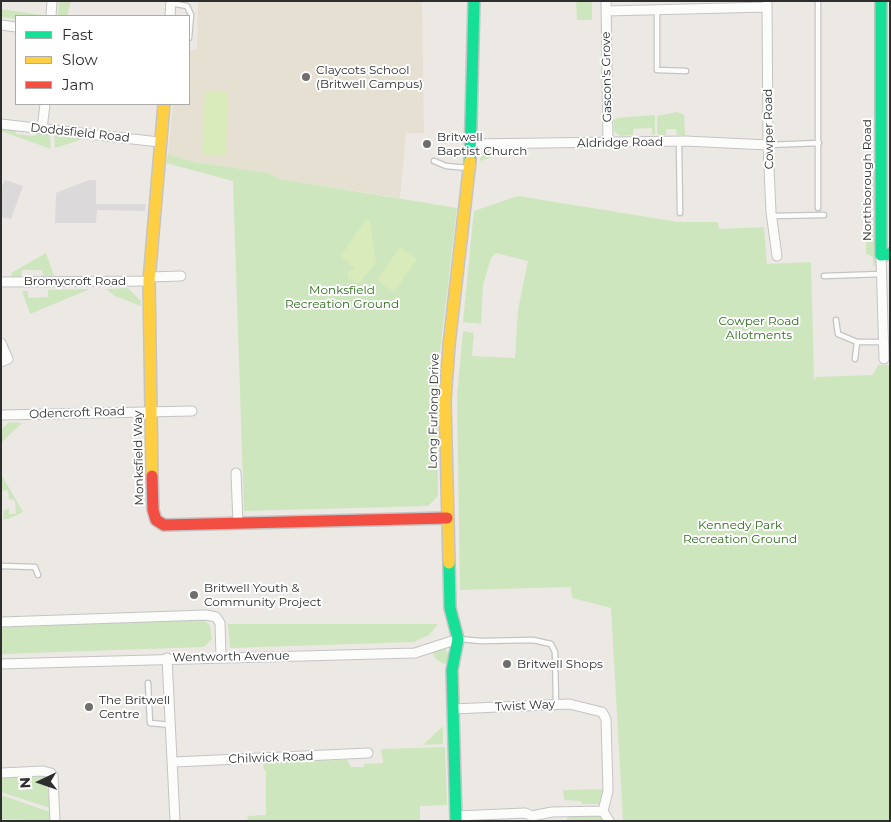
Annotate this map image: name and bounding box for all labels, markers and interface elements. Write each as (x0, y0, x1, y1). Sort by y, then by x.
legend (15, 15, 190, 105)
text: Fast (62, 25, 93, 44)
street label: Gascon's Grove (599, 31, 615, 123)
text: Slow (62, 50, 98, 69)
place label: Claycots School (Britwell Campus) (316, 63, 423, 91)
marker: Claycots School (Britwell Campus) (300, 71, 312, 83)
text: Jam (62, 75, 94, 94)
street label: Cowper Road (761, 88, 777, 170)
street label: Northborough Road (860, 119, 874, 241)
street label: Doddsfield Road (30, 121, 130, 145)
place label: Britwell Baptist Church (437, 130, 527, 158)
street label: Aldridge Road (577, 135, 663, 151)
marker: Britwell Baptist Church (421, 138, 433, 150)
street label: Bromycroft Road (24, 274, 126, 288)
park label: Monksfield Recreation Ground (285, 283, 399, 311)
park label: Cowper Road Allotments (719, 314, 799, 342)
street label: Long Furlong Drive (426, 353, 442, 469)
street label: Odencroft Road (29, 404, 125, 422)
street label: Monksfield Way (131, 410, 147, 506)
park label: Kennedy Park Recreation Ground (683, 518, 797, 546)
place label: Britwell Youth & Community Project (204, 581, 321, 609)
marker: Britwell Youth & Community Project (188, 589, 200, 601)
street label: Wentworth Avenue (172, 649, 290, 665)
place label: Britwell Shops (517, 657, 603, 671)
marker: Britwell Shops (501, 658, 513, 670)
place label: The Britwell Centre (99, 693, 170, 721)
street label: Twist Way (495, 697, 555, 715)
marker: The Britwell Centre (83, 701, 95, 713)
street label: Chilwick Road (228, 749, 314, 767)
north arrow (15, 757, 65, 807)
text: N (16, 777, 34, 789)

